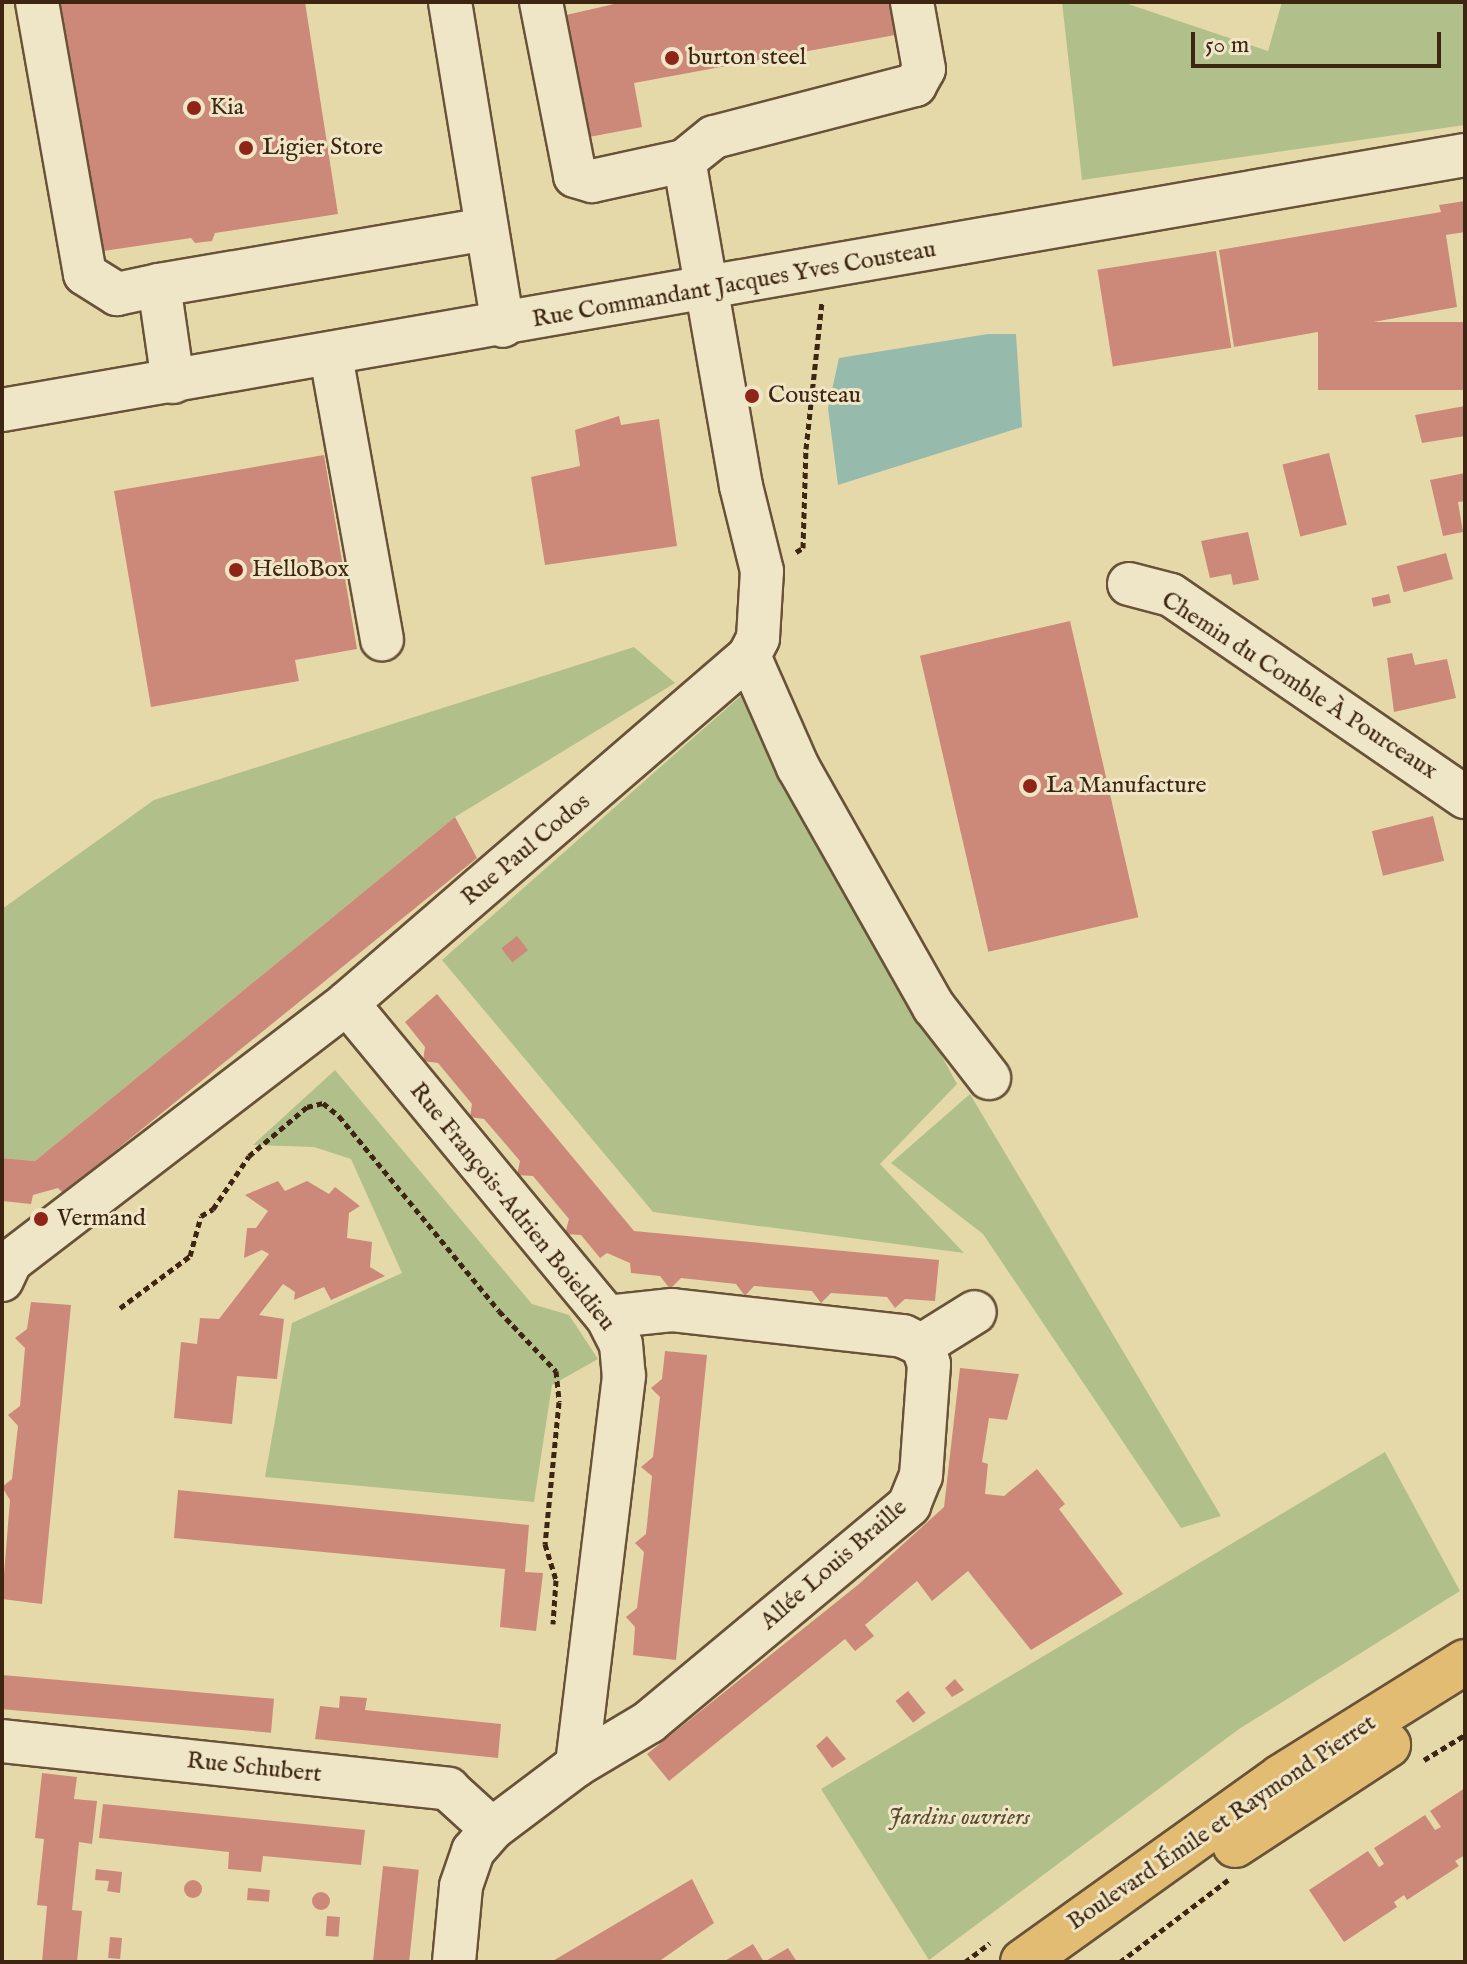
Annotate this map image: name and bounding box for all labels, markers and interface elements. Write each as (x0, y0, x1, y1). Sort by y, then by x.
scale bar (1195, 16, 1445, 66)
text: 50 m (1205, 30, 1249, 61)
place label: burton steel (688, 44, 806, 72)
marker: burton steel (663, 49, 681, 67)
place label: Kia (210, 94, 244, 122)
marker: Kia (185, 99, 203, 117)
place label: Ligier Store (262, 134, 383, 162)
marker: Ligier Store (237, 139, 255, 157)
street label: Rue Commandant Jacques Yves Cousteau (530, 235, 938, 335)
place label: Cousteau (768, 382, 861, 410)
marker: Cousteau (743, 387, 761, 405)
place label: HelloBox (252, 556, 349, 584)
marker: HelloBox (227, 561, 245, 579)
street label: Chemin du Comble À Pourceaux (1156, 586, 1442, 786)
place label: La Manufacture (1046, 772, 1207, 800)
marker: La Manufacture (1021, 777, 1039, 795)
street label: Rue Paul Codos (456, 788, 596, 912)
street label: Rue François-Adrien Boieldieu (403, 1077, 621, 1337)
place label: Vermand (57, 1205, 146, 1233)
marker: Vermand (32, 1210, 50, 1228)
street label: Allée Louis Braille (755, 1494, 913, 1636)
street label: Boulevard Émile et Raymond Pierret (1062, 1709, 1382, 1937)
street label: Rue Schubert (185, 1747, 323, 1789)
park label: Jardins ouvriers (888, 1804, 1030, 1832)

